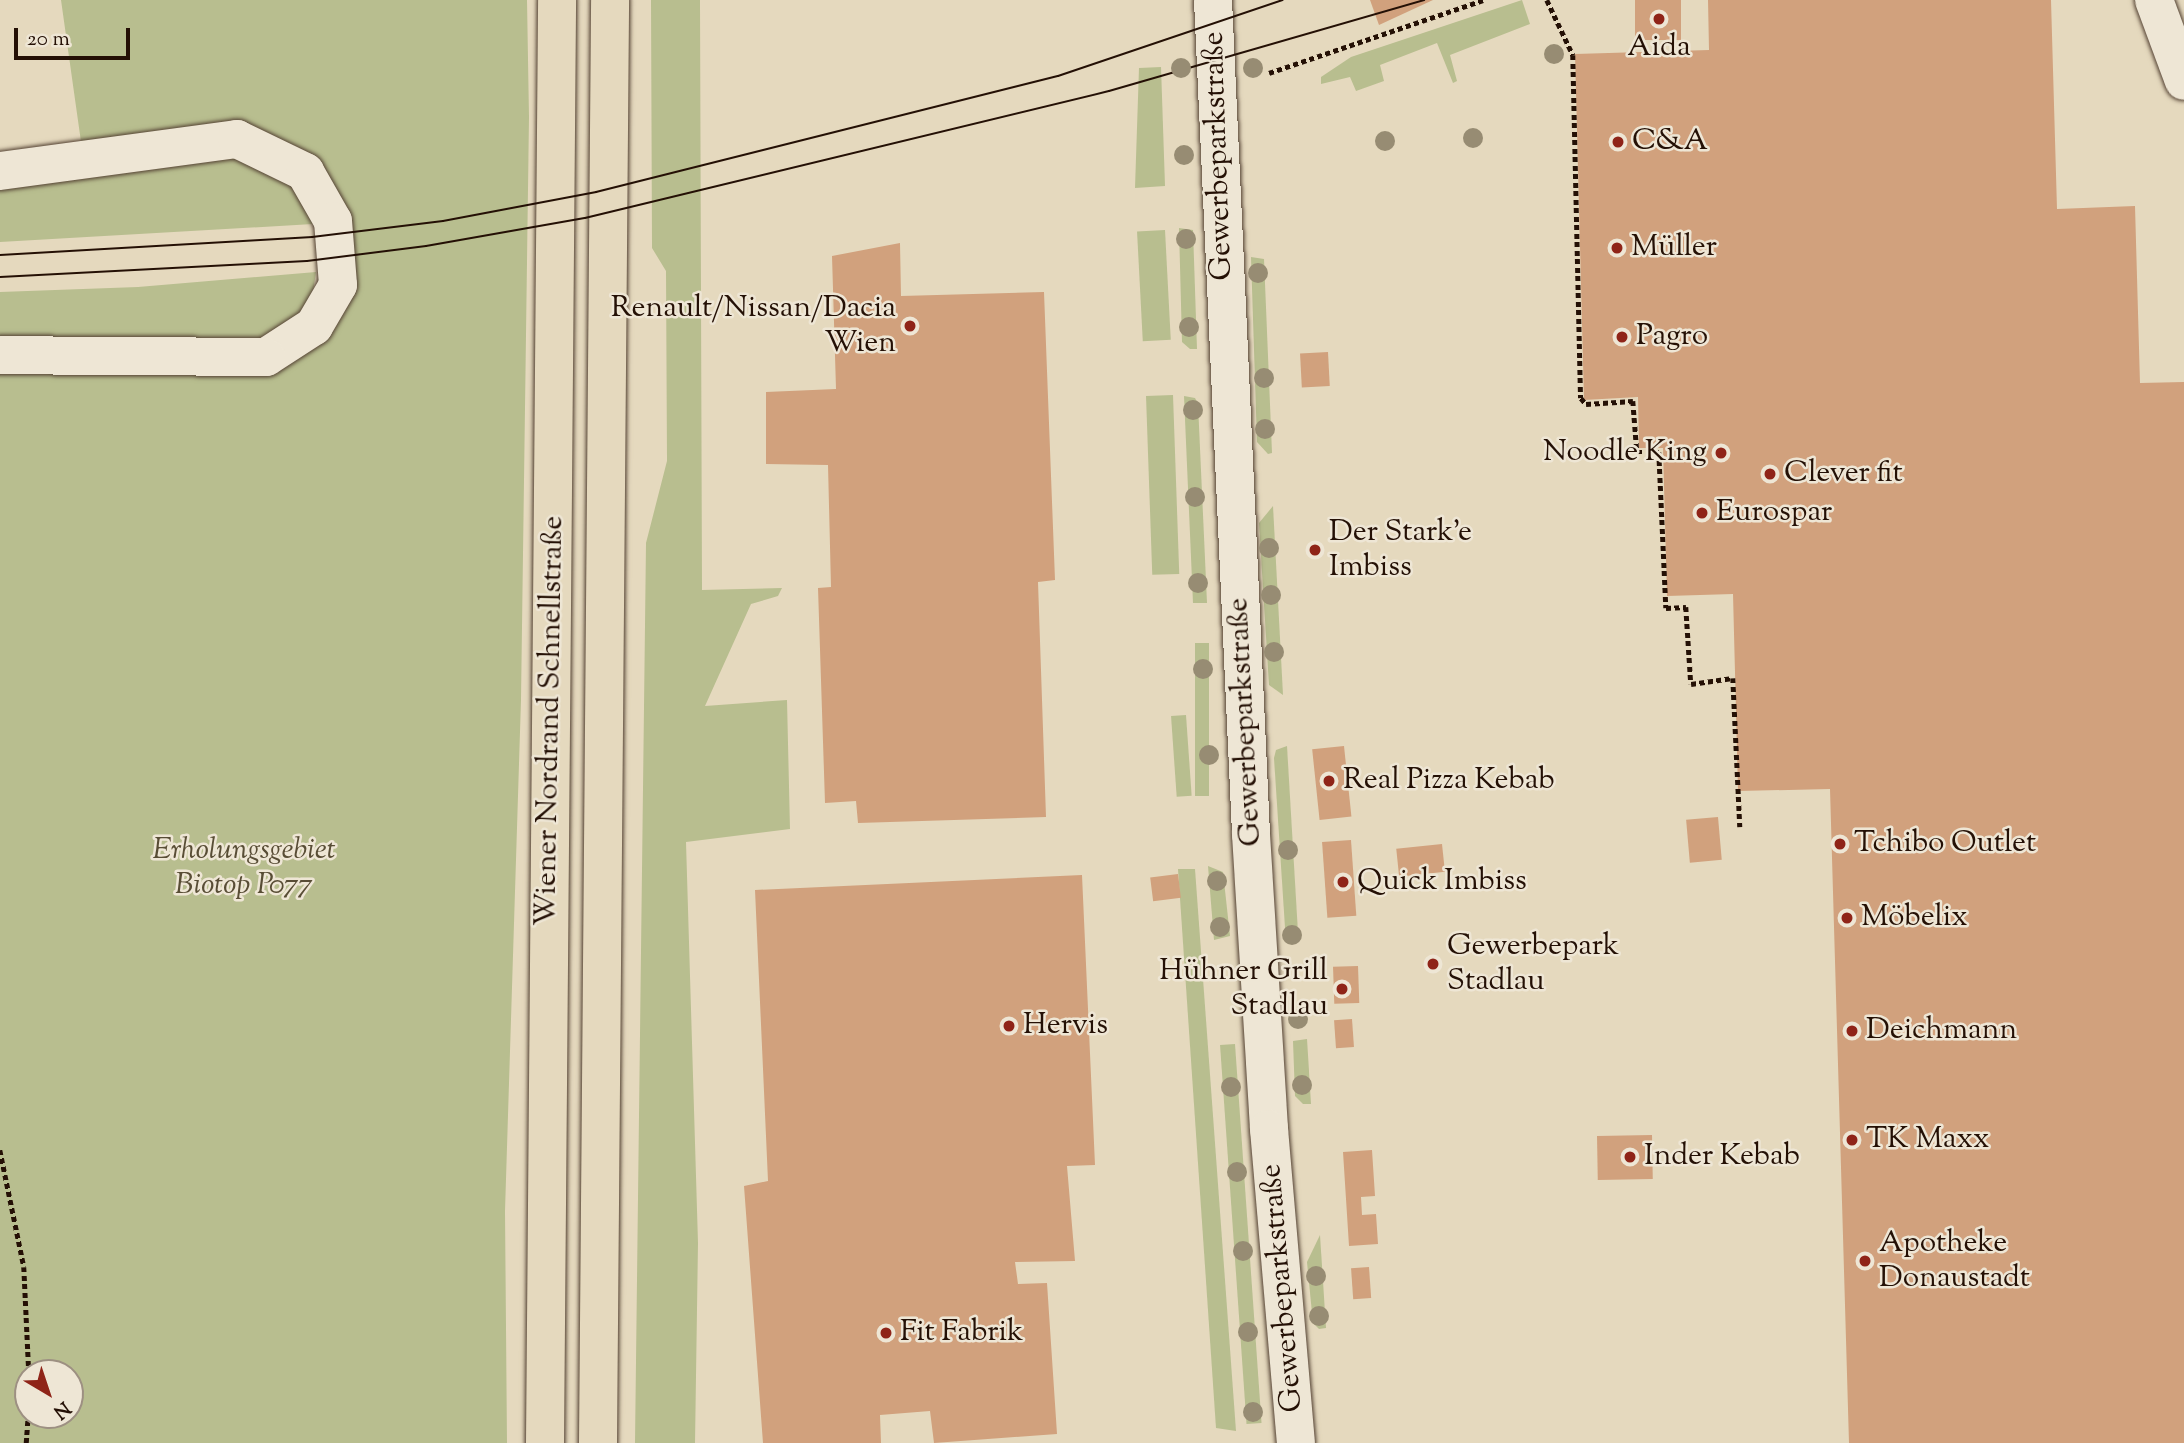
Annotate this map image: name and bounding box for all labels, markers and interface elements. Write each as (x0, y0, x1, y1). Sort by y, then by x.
marker: Aida (1651, 11, 1667, 27)
scale bar (18, 14, 133, 58)
text: 20 m (27, 25, 70, 55)
place label: Aida (1627, 30, 1691, 66)
street label: Gewerbeparkstraße (1197, 31, 1241, 281)
place label: C&A (1632, 124, 1708, 160)
marker: C&A (1610, 134, 1626, 150)
place label: Müller (1631, 230, 1717, 266)
marker: Müller (1609, 240, 1625, 256)
place label: Renault/Nissan/Dacia Wien (611, 291, 896, 362)
marker: Renault/Nissan/Dacia Wien (902, 318, 918, 334)
place label: Pagro (1636, 319, 1708, 355)
marker: Pagro (1614, 329, 1630, 345)
place label: Noodle King (1543, 435, 1707, 471)
marker: Noodle King (1713, 445, 1729, 461)
place label: Clever fit (1784, 456, 1903, 492)
marker: Clever fit (1762, 466, 1778, 482)
place label: Eurospar (1716, 495, 1832, 531)
marker: Eurospar (1694, 505, 1710, 521)
street label: Wiener Nordrand Schnellstraße (529, 515, 573, 927)
place label: Der Stark'e Imbiss (1329, 515, 1472, 586)
marker: Der Stark'e Imbiss (1307, 542, 1323, 558)
street label: Gewerbeparkstraße (1222, 597, 1270, 847)
place label: Real Pizza Kebab (1343, 763, 1555, 799)
marker: Real Pizza Kebab (1321, 773, 1337, 789)
place label: Tchibo Outlet (1854, 826, 2036, 862)
park label: Erholungsgebiet Biotop P077 (152, 833, 336, 903)
marker: Tchibo Outlet (1832, 836, 1848, 852)
place label: Quick Imbiss (1357, 864, 1527, 900)
marker: Quick Imbiss (1335, 874, 1351, 890)
place label: Möbelix (1861, 900, 1968, 936)
marker: Möbelix (1839, 910, 1855, 926)
place label: Gewerbepark Stadlau (1447, 929, 1619, 1000)
place label: Hühner Grill Stadlau (1159, 954, 1328, 1024)
marker: Gewerbepark Stadlau (1425, 956, 1441, 972)
marker: Hühner Grill Stadlau (1334, 981, 1350, 997)
place label: Hervis (1023, 1008, 1108, 1044)
place label: Deichmann (1866, 1013, 2017, 1049)
marker: Hervis (1001, 1018, 1017, 1034)
marker: Deichmann (1844, 1023, 1860, 1039)
place label: TK Maxx (1866, 1122, 1989, 1158)
marker: TK Maxx (1844, 1132, 1860, 1148)
place label: Inder Kebab (1644, 1139, 1800, 1175)
marker: Inder Kebab (1622, 1149, 1638, 1165)
street label: Gewerbeparkstraße (1254, 1162, 1312, 1414)
place label: Apotheke Donaustadt (1879, 1226, 2030, 1296)
marker: Apotheke Donaustadt (1857, 1253, 1873, 1269)
place label: Fit Fabrik (900, 1315, 1023, 1351)
marker: Fit Fabrik (878, 1325, 894, 1341)
north arrow (14, 1359, 84, 1429)
text: N (47, 1394, 76, 1424)

